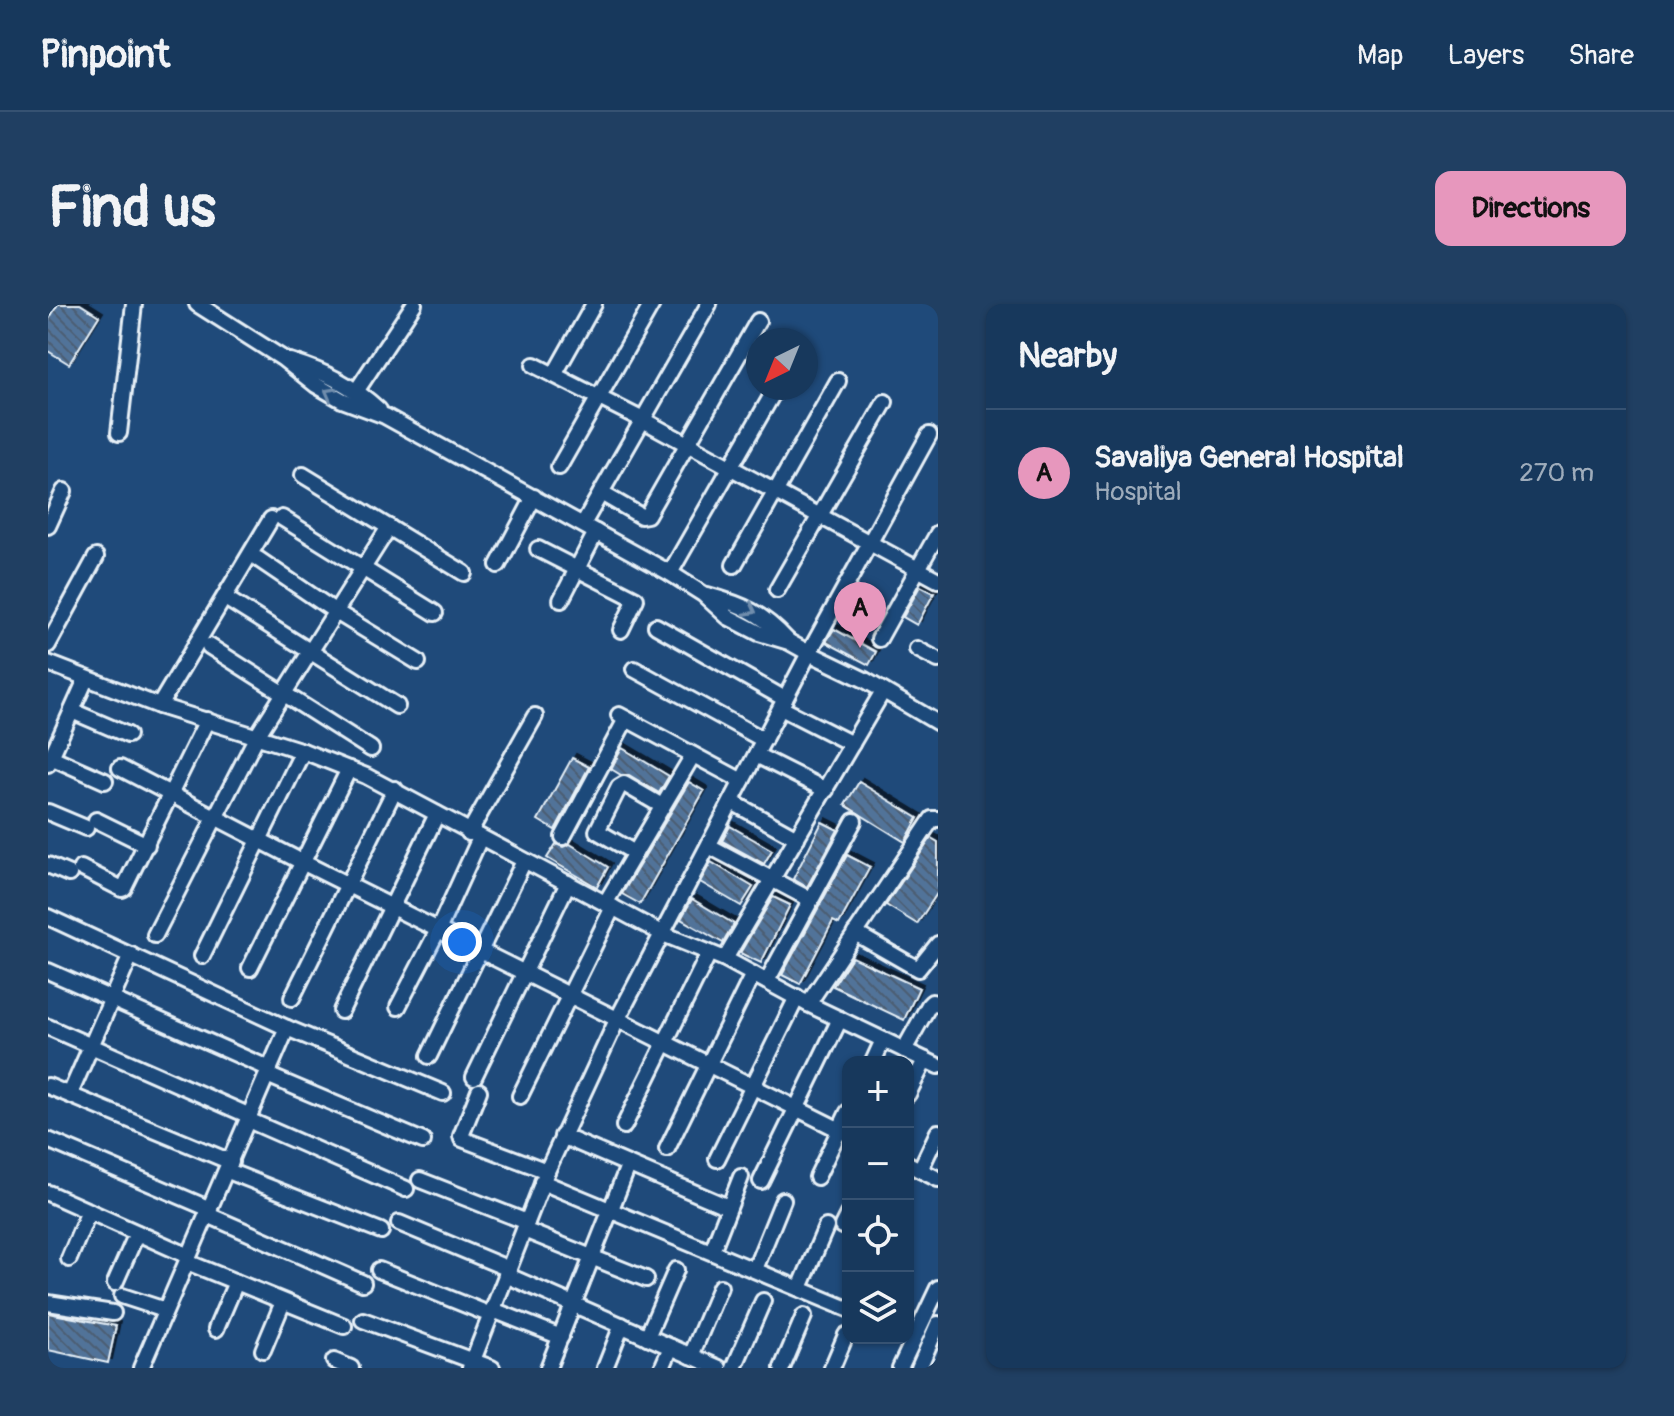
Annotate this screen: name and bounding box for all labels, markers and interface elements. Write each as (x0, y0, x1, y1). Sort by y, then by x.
text: Pinpoint (40, 31, 170, 79)
text: Map (1357, 38, 1403, 73)
text: Layers (1447, 38, 1524, 73)
text: Share (1568, 38, 1634, 73)
button: Directions (1435, 171, 1626, 246)
text: Find us (48, 174, 216, 243)
north arrow (746, 328, 818, 400)
text: Nearby (1018, 335, 1117, 378)
one-way arrow (324, 387, 339, 403)
text: Savaliya General Hospital (1094, 439, 1404, 476)
text: A (1036, 457, 1052, 489)
text: 270 m (1519, 457, 1594, 489)
text: Hospital (1094, 476, 1182, 508)
pin: A (834, 582, 886, 648)
one-way arrow (742, 600, 756, 616)
your location (442, 922, 482, 962)
map controls (842, 1056, 914, 1344)
button: + (842, 1056, 914, 1128)
button: − (842, 1128, 914, 1200)
button: locate (842, 1200, 914, 1272)
button: layers (842, 1272, 914, 1344)

